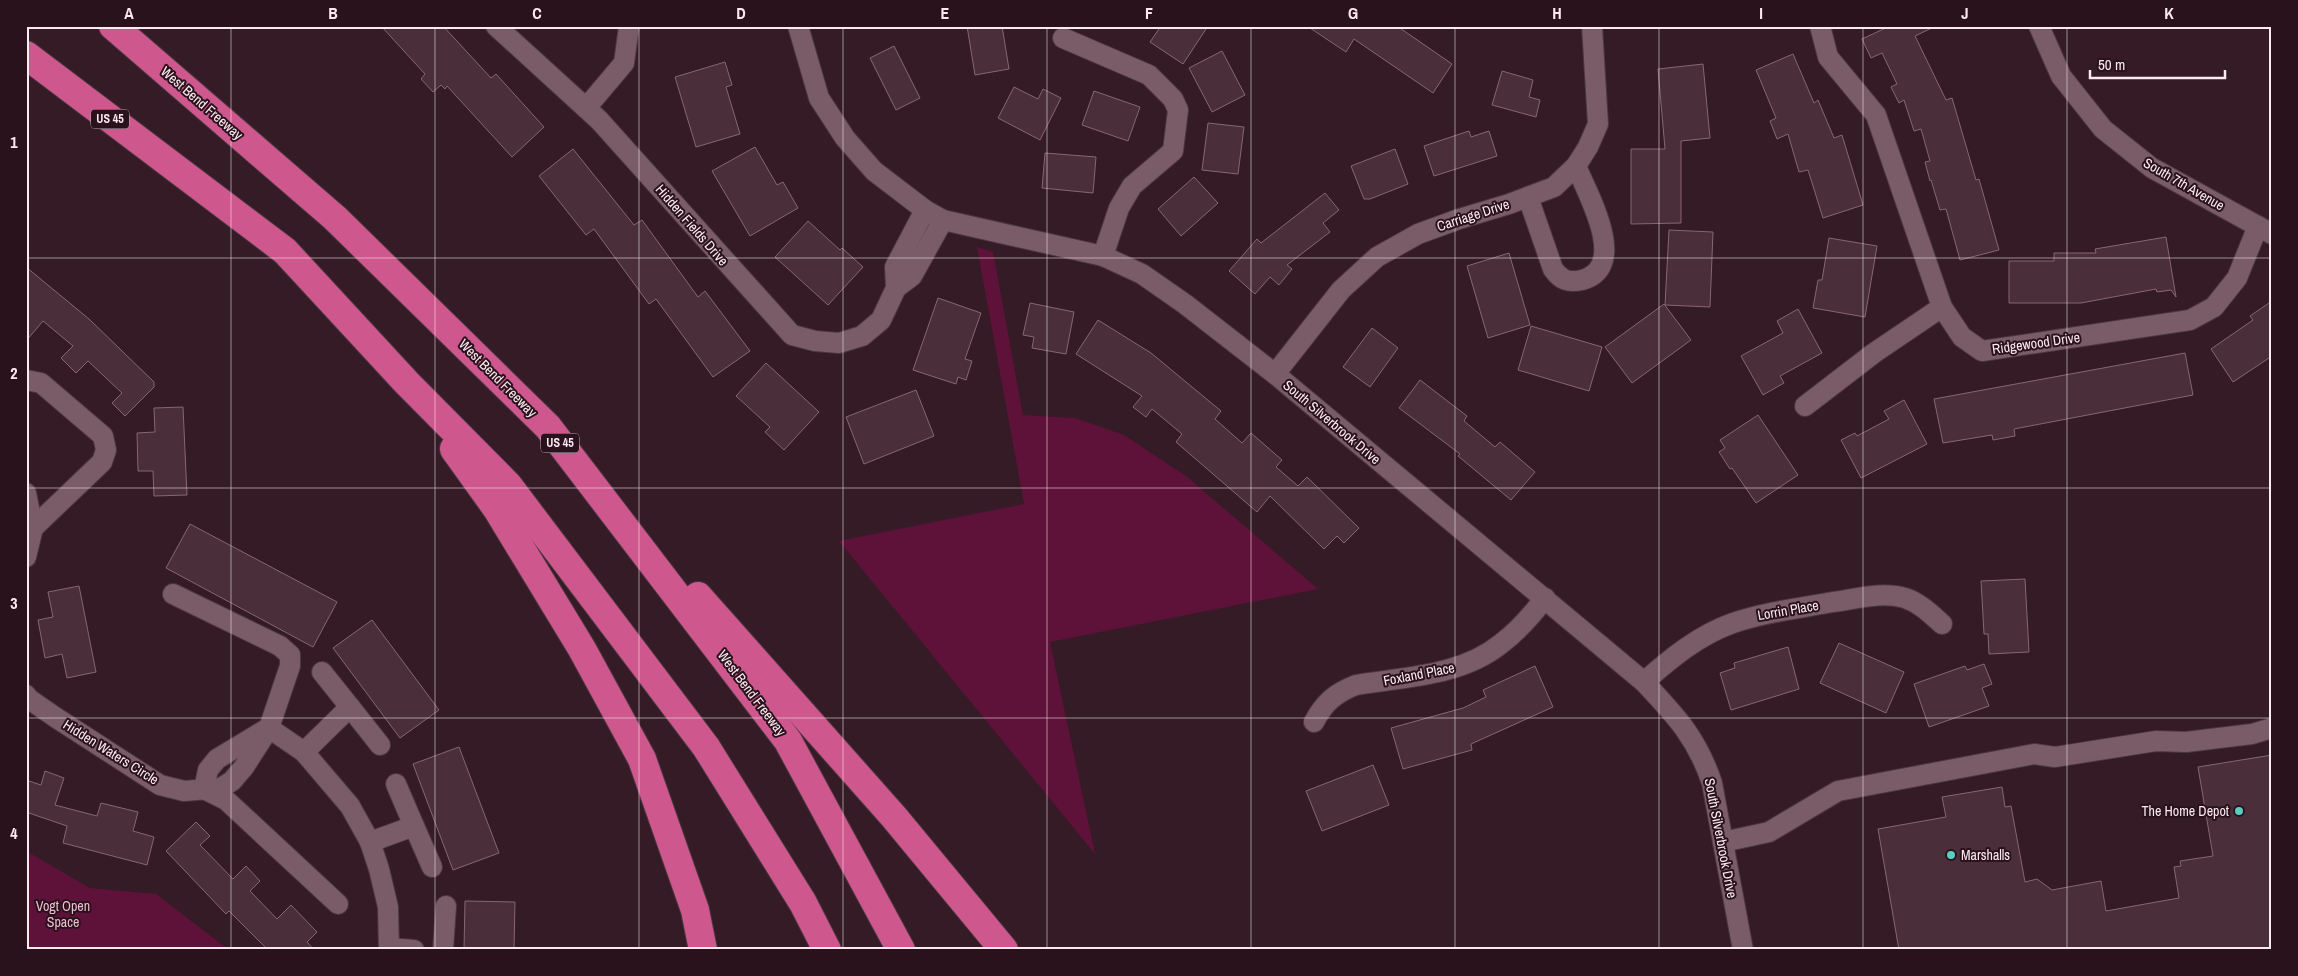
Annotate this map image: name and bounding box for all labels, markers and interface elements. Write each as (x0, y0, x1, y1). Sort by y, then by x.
text: A (124, 2, 134, 24)
text: B (328, 2, 338, 24)
text: C (532, 2, 542, 24)
text: D (736, 2, 746, 24)
text: E (941, 2, 950, 24)
text: F (1145, 2, 1153, 24)
text: G (1348, 2, 1358, 24)
text: H (1552, 2, 1562, 24)
text: I (1759, 2, 1763, 24)
text: J (1961, 2, 1969, 24)
text: K (2164, 2, 2174, 24)
scale bar (2090, 48, 2226, 80)
text: 50 m (2098, 54, 2125, 75)
street label: West Bend Freeway (157, 62, 247, 144)
road number: US 45 (91, 110, 129, 128)
text: 1 (10, 131, 18, 153)
street label: South 7th Avenue (2140, 154, 2228, 214)
street label: Hidden Fields Drive (652, 181, 732, 269)
street label: Carriage Drive (1434, 195, 1512, 235)
street label: Ridgewood Drive (1991, 328, 2081, 358)
street label: West Bend Freeway (455, 335, 541, 421)
text: 2 (10, 362, 18, 384)
street label: South Silverbrook Drive (1280, 376, 1384, 468)
road number: US 45 (541, 433, 579, 452)
text: 3 (10, 592, 18, 614)
street label: Lorrin Place (1756, 596, 1820, 624)
street label: West Bend Freeway (714, 646, 790, 740)
street label: Foxland Place (1382, 658, 1456, 690)
street label: Hidden Waters Circle (60, 715, 162, 789)
street label: South Silverbrook Drive (1701, 776, 1741, 900)
place label: The Home Depot (2142, 802, 2229, 820)
marker: The Home Depot (2233, 805, 2245, 817)
text: 4 (10, 822, 18, 844)
place label: Marshalls (1961, 846, 2010, 864)
marker: Marshalls (1945, 849, 1957, 861)
park label: Vogt Open Space (36, 897, 90, 931)

